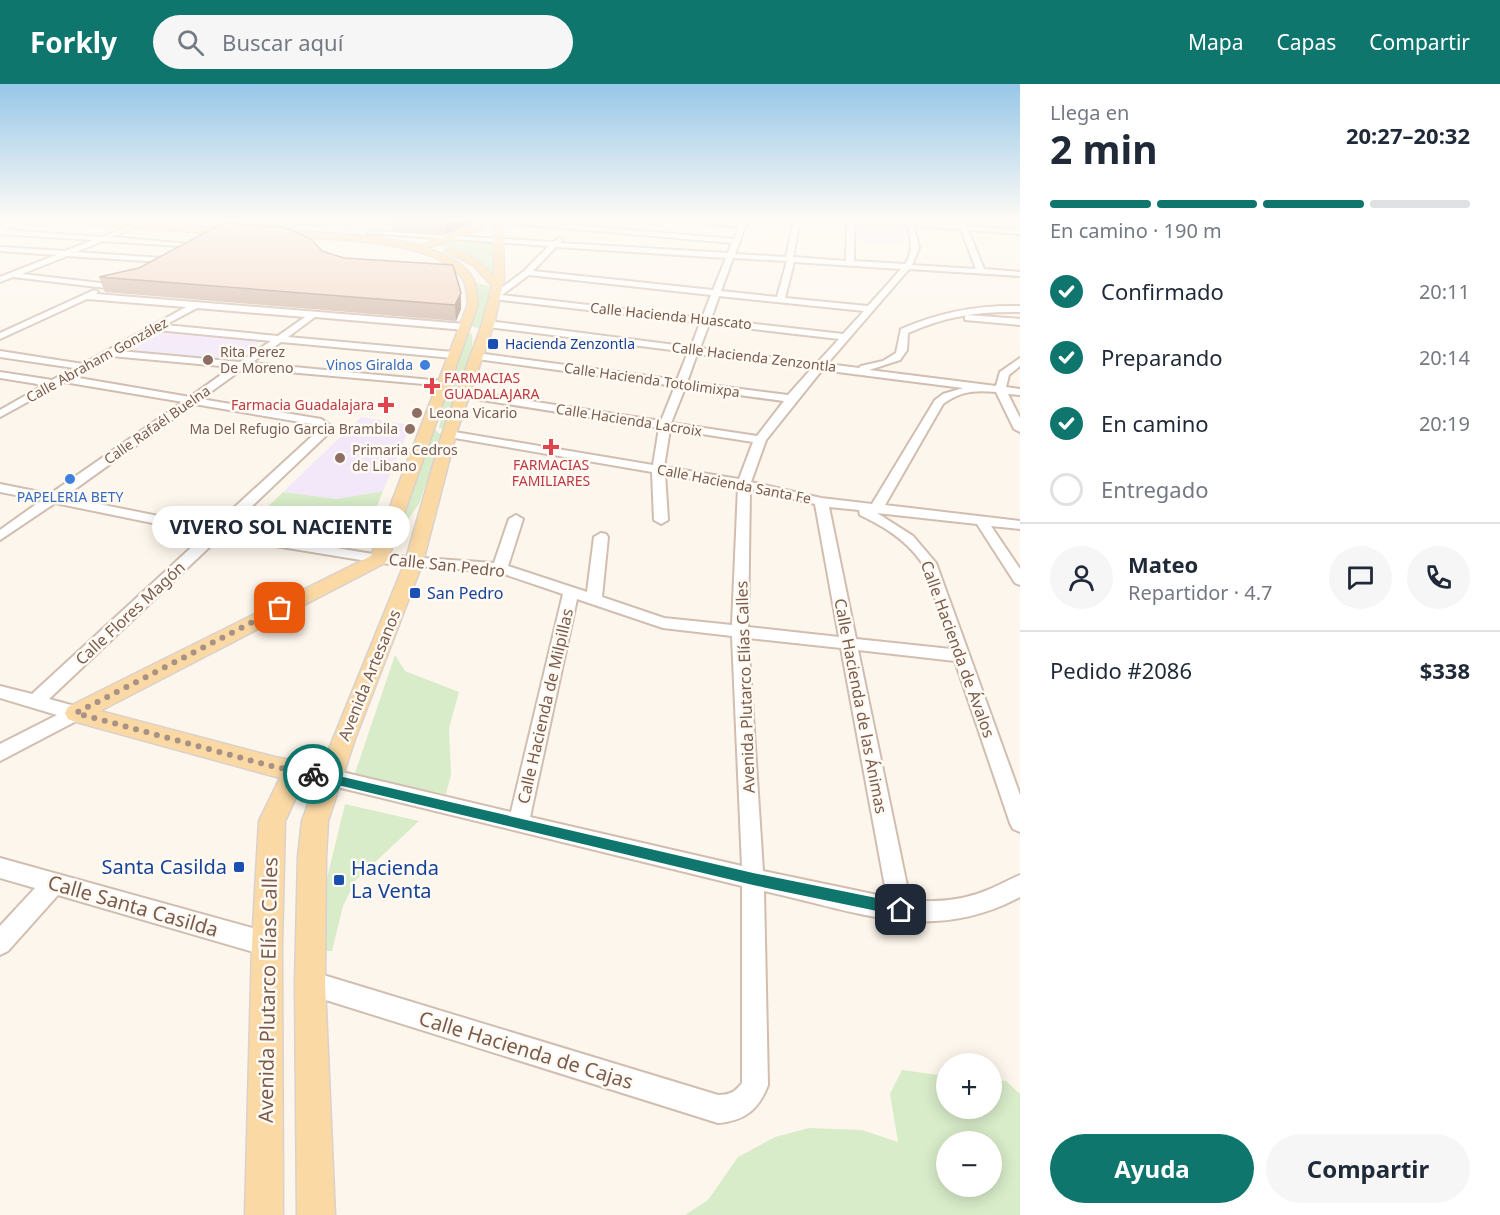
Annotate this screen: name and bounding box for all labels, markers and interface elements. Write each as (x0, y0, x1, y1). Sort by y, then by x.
search box (153, 15, 573, 69)
text: Forkly (30, 23, 117, 61)
icon: search (174, 26, 207, 59)
text: Buscar aquí (222, 27, 343, 57)
text: Mapa (1188, 28, 1244, 56)
text: Capas (1277, 28, 1336, 56)
text: Compartir (1369, 28, 1470, 56)
text: Llega en (1050, 99, 1129, 126)
text: 20:27–20:32 (1346, 120, 1470, 150)
text: 2 min (1050, 122, 1157, 175)
text: En camino · 190 m (1050, 217, 1222, 244)
icon: check (1050, 275, 1083, 308)
text: Confirmado (1101, 276, 1224, 306)
text: 20:11 (1419, 278, 1470, 305)
street label: Calle Hacienda Huascato (589, 298, 753, 333)
street label: Calle Abraham González (22, 312, 171, 406)
place label: Hacienda Zenzontla (505, 334, 635, 353)
marker: Hacienda Zenzontla (486, 337, 500, 351)
street label: Calle Hacienda Zenzontla (671, 337, 837, 376)
icon: check (1050, 341, 1083, 374)
place label: Rita Perez De Moreno (220, 342, 293, 377)
text: Preparando (1101, 342, 1223, 372)
text: 20:14 (1419, 344, 1470, 371)
marker: Rita Perez De Moreno (201, 353, 215, 367)
place label: Vinos Giralda (326, 355, 413, 374)
marker: Vinos Giralda (418, 358, 432, 372)
street label: Calle Hacienda Totolimixpa (563, 358, 741, 401)
place label: FARMACIAS GUADALAJARA (444, 368, 540, 403)
marker: FARMACIAS GUADALAJARA (425, 379, 439, 393)
street label: Calle Rafaél Buelna (100, 381, 214, 468)
place label: Farmacia Guadalajara (231, 395, 374, 414)
marker: Farmacia Guadalajara (379, 398, 393, 412)
street label: Calle Hacienda Lacroix (555, 399, 704, 441)
place label: Leona Vicario (429, 403, 517, 422)
marker: Leona Vicario (410, 406, 424, 420)
icon: check (1050, 407, 1083, 440)
text: En camino (1101, 408, 1209, 438)
text: 20:19 (1419, 410, 1470, 437)
place label: Ma Del Refugio Garcia Brambila (189, 419, 398, 438)
marker: Ma Del Refugio Garcia Brambila (403, 422, 417, 436)
place label: Primaria Cedros de Libano (352, 440, 458, 475)
marker: FARMACIAS FAMILIARES (544, 440, 558, 454)
marker: Primaria Cedros de Libano (333, 451, 347, 465)
place label: FARMACIAS FAMILIARES (512, 455, 591, 490)
street label: Calle Hacienda Santa Fe (655, 459, 813, 508)
marker: PAPELERIA BETY (63, 472, 77, 486)
text: Entregado (1101, 474, 1209, 504)
place label: PAPELERIA BETY (17, 487, 123, 506)
callout: VIVERO SOL NACIENTE (151, 506, 409, 548)
text: VIVERO SOL NACIENTE (170, 513, 392, 540)
button: person (1050, 546, 1113, 609)
button: chat (1329, 546, 1392, 609)
button: phone (1407, 546, 1470, 609)
street label: Calle San Pedro (388, 548, 506, 582)
text: Mateo (1128, 549, 1198, 579)
street label: Calle Flores Magón (70, 556, 190, 670)
street label: Calle Hacienda de Ávalos (916, 557, 1000, 741)
text: Repartidor · 4.7 (1128, 579, 1273, 606)
street label: Avenida Plutarco Elías Calles (730, 580, 760, 794)
pin (254, 582, 305, 633)
place label: San Pedro (427, 582, 503, 604)
marker: San Pedro (408, 586, 422, 600)
icon: bag (263, 591, 296, 624)
street label: Calle Hacienda de las Ánimas (829, 596, 893, 816)
street label: Avenida Artesanos (333, 606, 405, 744)
street label: Calle Hacienda de Milpillas (512, 606, 578, 806)
text: Pedido #2086 (1050, 655, 1192, 685)
text: $338 (1420, 655, 1470, 685)
courier (283, 744, 343, 804)
icon: bike (297, 758, 330, 791)
place label: Santa Casilda (102, 853, 227, 880)
place label: Hacienda La Venta (351, 854, 439, 904)
street label: Avenida Plutarco Elías Calles (252, 857, 283, 1123)
marker: Santa Casilda (232, 860, 246, 874)
street label: Calle Santa Casilda (45, 868, 222, 943)
marker: Hacienda La Venta (332, 873, 346, 887)
pin (875, 884, 926, 935)
icon: home (884, 893, 917, 926)
street label: Calle Hacienda de Cajas (416, 1004, 636, 1095)
map controls (936, 1053, 1002, 1197)
button: + (936, 1053, 1002, 1119)
button: − (936, 1131, 1002, 1197)
button: Ayuda (1050, 1134, 1254, 1203)
button: Compartir (1266, 1134, 1470, 1203)

